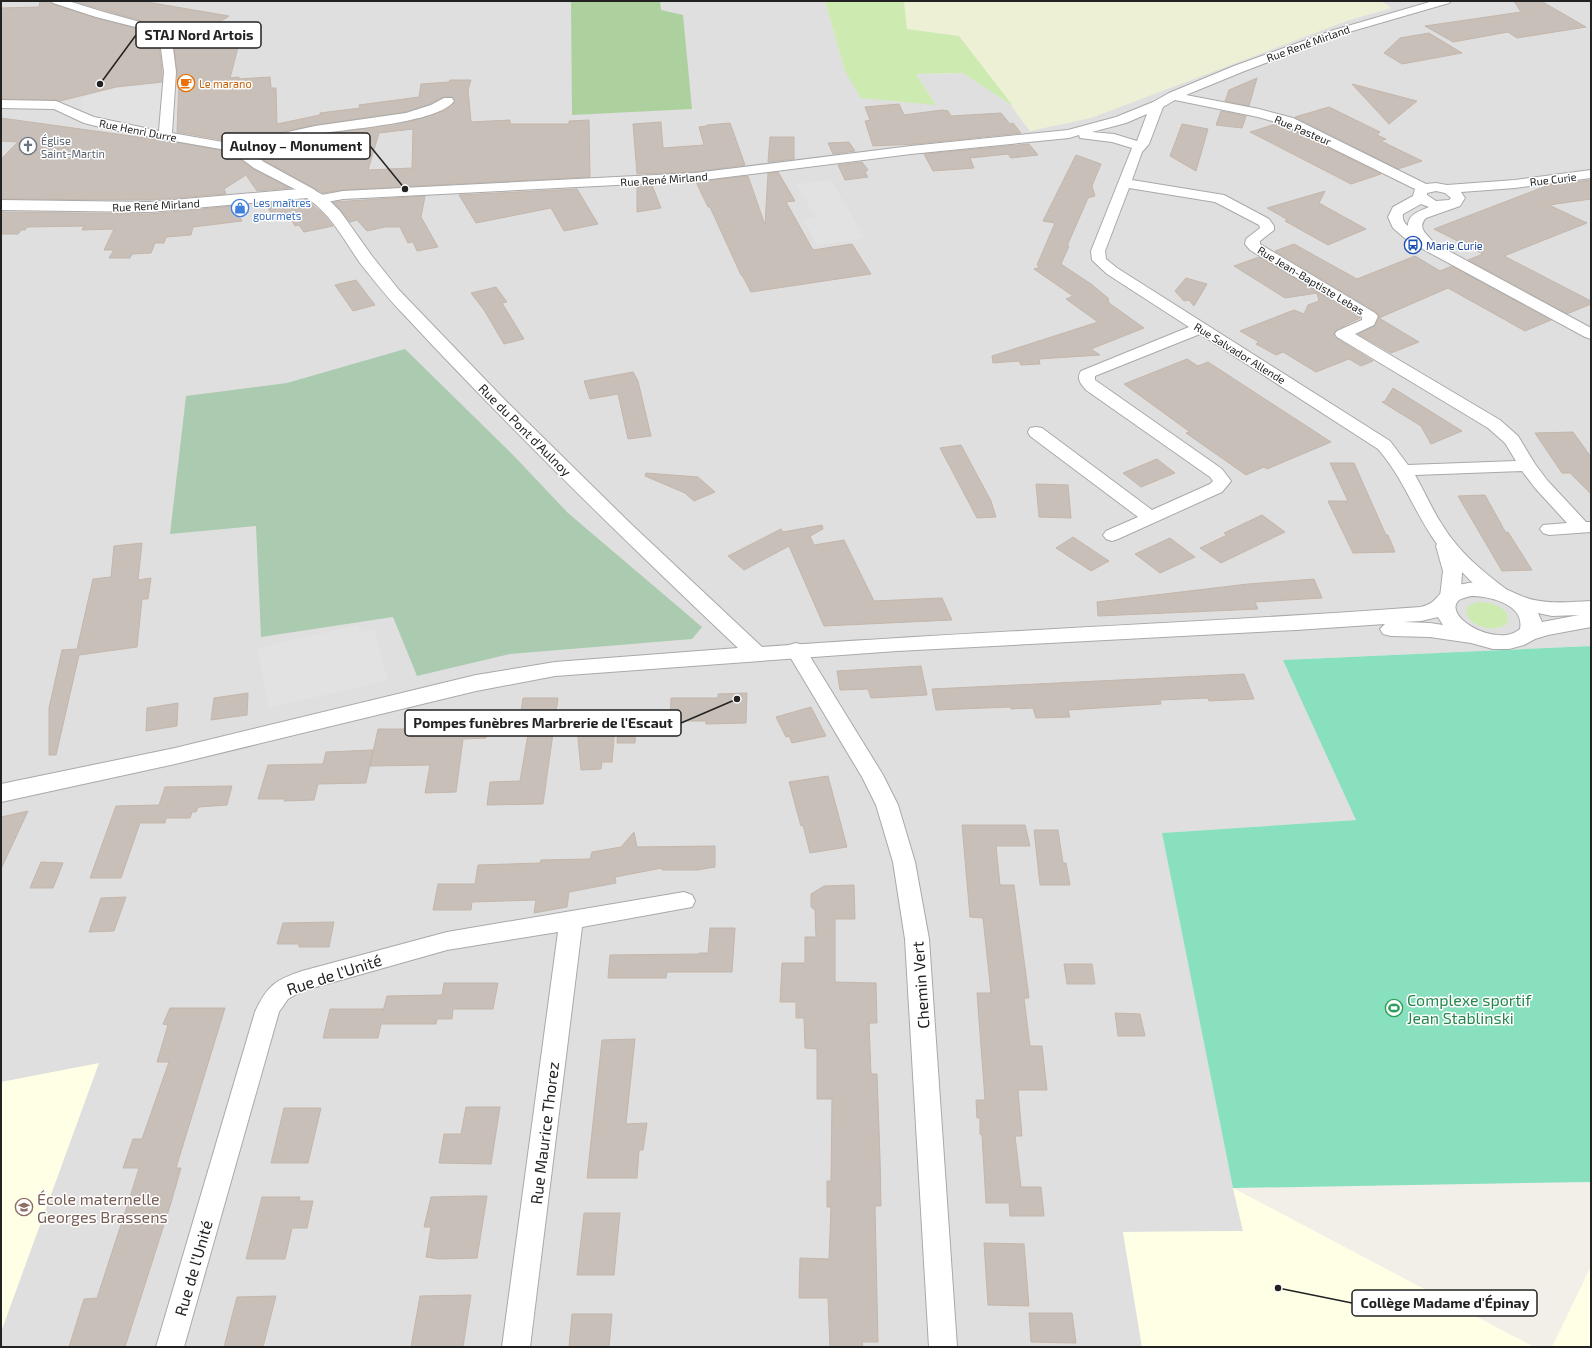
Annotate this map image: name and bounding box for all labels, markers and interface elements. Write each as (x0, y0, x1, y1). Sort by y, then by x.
callout: STAJ Nord Artois (136, 22, 261, 48)
street label: Rue René Mirland (1265, 22, 1351, 64)
text: STAJ Nord Artois (145, 26, 253, 43)
cafe icon: Le marano (176, 73, 196, 93)
place label: Le marano (199, 77, 252, 90)
street label: Rue Pasteur (1273, 112, 1334, 148)
street label: Rue Henri Durre (98, 116, 178, 144)
callout: Aulnoy – Monument (222, 133, 370, 159)
place label: Église Saint-Martin (41, 134, 105, 160)
church icon: Église Saint-Martin (18, 136, 38, 156)
text: Aulnoy – Monument (230, 137, 362, 154)
street label: Rue René Mirland (620, 169, 708, 189)
street label: Rue Curie (1529, 170, 1577, 188)
street label: Rue René Mirland (112, 196, 200, 214)
place label: Les maîtres gourmets (253, 196, 311, 222)
shop icon: Les maîtres gourmets (230, 198, 250, 218)
bus stop icon: Marie Curie (1403, 235, 1423, 255)
place label: Marie Curie (1426, 239, 1483, 252)
street label: Rue Jean-Baptiste Lebas (1255, 243, 1367, 317)
street label: Rue Salvador Allende (1192, 320, 1288, 386)
street label: Rue du Pont d'Aulnoy (475, 380, 575, 480)
callout: Pompes funèbres Marbrerie de l'Escaut (405, 710, 681, 736)
text: Pompes funèbres Marbrerie de l'Escaut (413, 714, 673, 731)
street label: Chemin Vert (907, 941, 933, 1029)
street label: Rue de l'Unité (284, 950, 384, 998)
place label: Complexe sportif Jean Stablinski (1407, 990, 1532, 1027)
sports icon: Complexe sportif Jean Stablinski (1384, 998, 1404, 1018)
street label: Rue Maurice Thorez (526, 1061, 562, 1205)
place label: École maternelle Georges Brassens (37, 1189, 168, 1226)
school or university icon: École maternelle Georges Brassens (14, 1197, 34, 1217)
street label: Rue de l'Unité (170, 1218, 216, 1318)
callout: Collège Madame d'Épinay (1352, 1290, 1537, 1316)
text: Collège Madame d'Épinay (1361, 1294, 1530, 1311)

